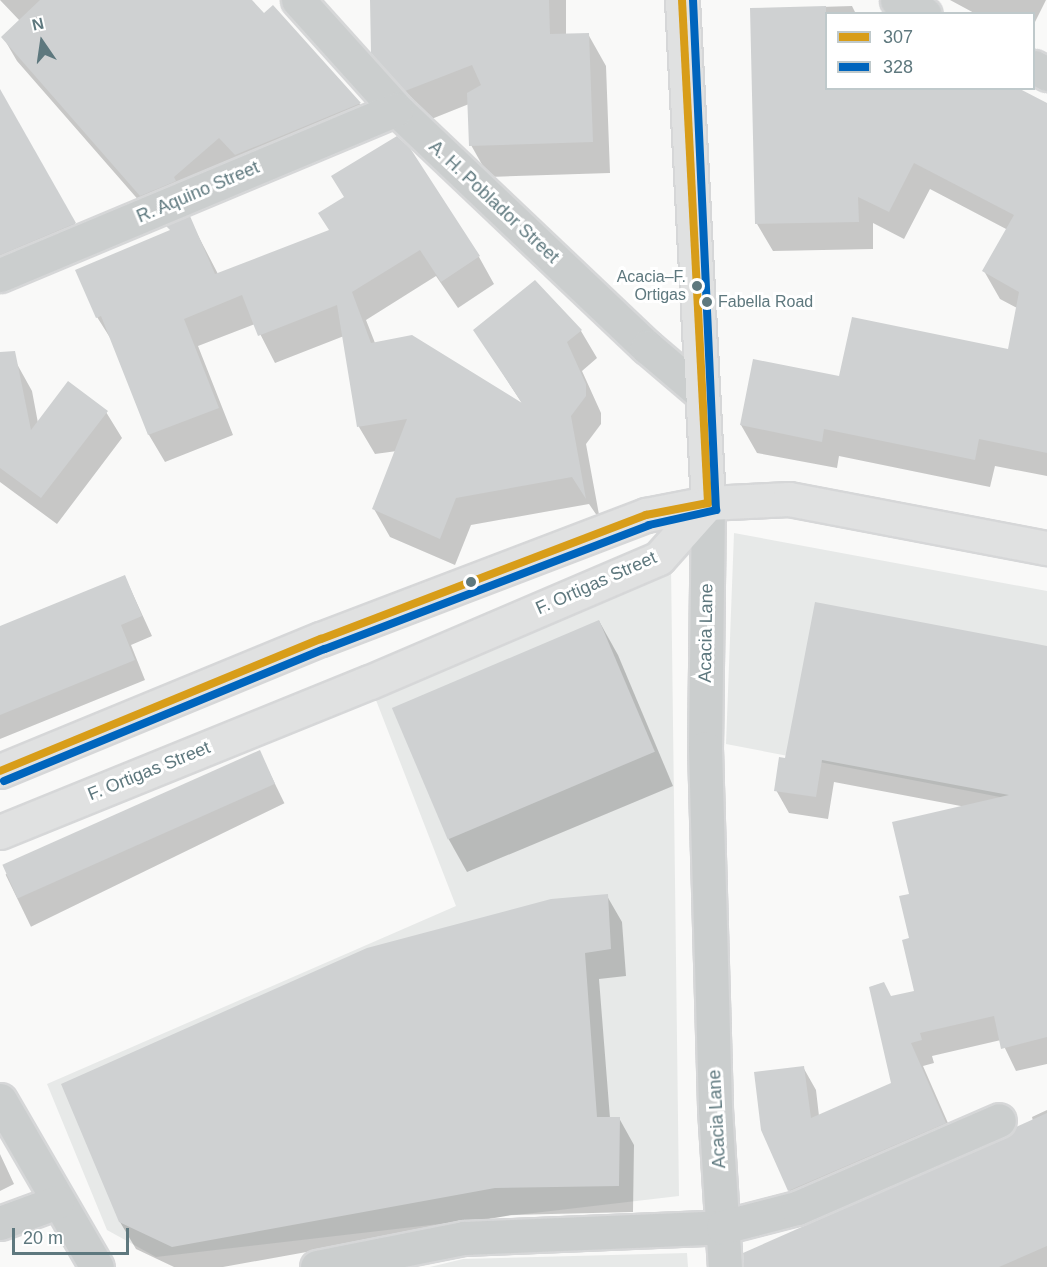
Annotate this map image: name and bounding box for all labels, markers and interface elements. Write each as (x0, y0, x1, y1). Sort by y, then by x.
north arrow (12, 12, 72, 72)
legend (825, 12, 1035, 90)
text: N (30, 14, 45, 34)
text: 307 (883, 27, 913, 47)
text: 328 (883, 57, 913, 77)
street label: A. H. Poblador Street (424, 136, 564, 268)
street label: R. Aquino Street (133, 156, 263, 228)
place label: Acacia–F. Ortigas (617, 267, 686, 305)
marker: Acacia–F. Ortigas (691, 280, 703, 292)
place label: Fabella Road (718, 292, 813, 312)
marker: Fabella Road (701, 296, 713, 308)
street label: F. Ortigas Street (532, 547, 660, 619)
unlabelled marker (465, 576, 477, 588)
street label: Acacia Lane (694, 583, 718, 683)
street label: F. Ortigas Street (85, 737, 213, 805)
street label: Acacia Lane (704, 1069, 730, 1169)
scale bar (15, 1216, 132, 1254)
text: 20 m (23, 1228, 63, 1248)

